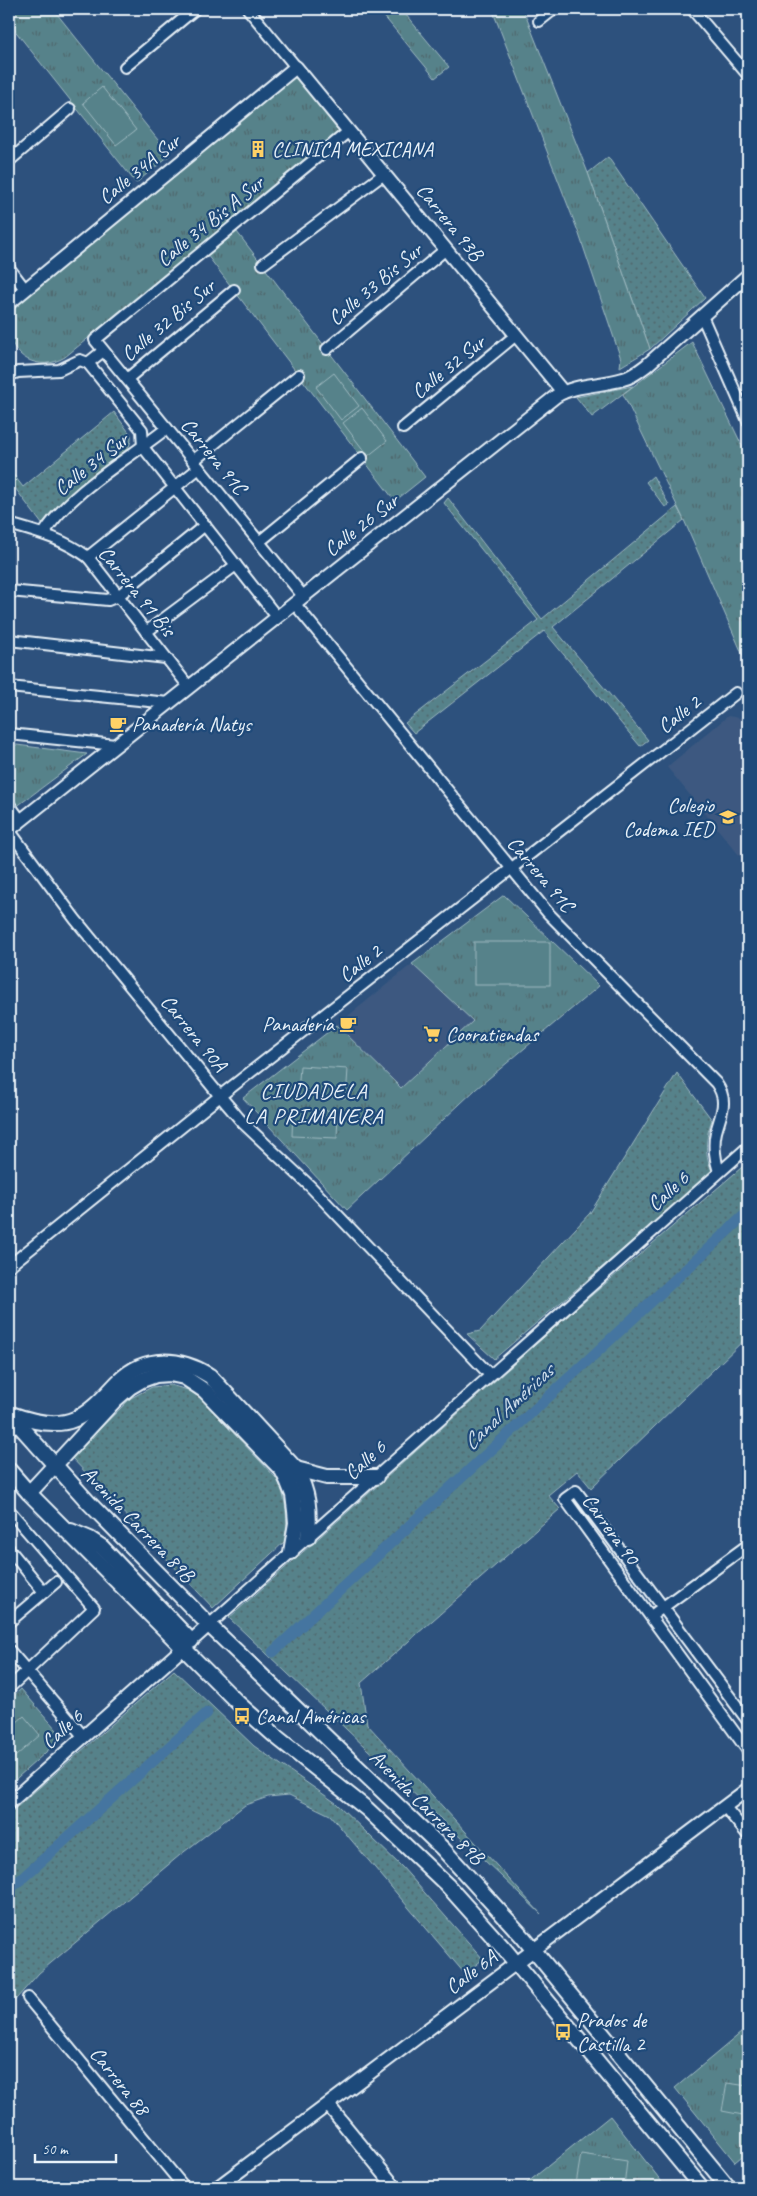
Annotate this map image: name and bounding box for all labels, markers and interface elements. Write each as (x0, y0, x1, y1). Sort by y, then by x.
street label: Calle 34A Sur (93, 127, 187, 210)
place label: CLINICA MEXICANA (272, 136, 434, 162)
building icon: CLINICA MEXICANA (248, 139, 268, 159)
street label: Calle 34 Bis A Sur (151, 169, 270, 272)
street label: Carrera 93B (411, 178, 490, 268)
street label: Calle 33 Bis Sur (323, 236, 428, 331)
street label: Calle 32 Bis Sur (116, 272, 221, 367)
street label: Calle 32 Sur (406, 328, 492, 405)
street label: Carrera 91C (175, 412, 254, 501)
street label: Calle 34 Sur (49, 425, 135, 501)
street label: Calle 26 Sur (319, 486, 405, 562)
street label: Carrera 91 Bis (93, 541, 182, 643)
street label: Calle 2 (652, 688, 707, 739)
place label: Panadería Natys (132, 711, 253, 737)
cafe icon: Panadería Natys (108, 714, 128, 734)
place label: Colegio Codema IED (623, 792, 716, 842)
school or university icon: Colegio Codema IED (718, 807, 738, 827)
street label: Carrera 91C (502, 831, 582, 919)
street label: Calle 2 (333, 937, 388, 988)
street label: Carrera 90A (155, 989, 234, 1078)
place label: Panadería (262, 1011, 336, 1037)
cafe icon: Panadería (338, 1014, 358, 1034)
place label: Cooratiendas (446, 1021, 540, 1047)
supermarket icon: Cooratiendas (422, 1024, 442, 1044)
district label: CIUDADELA LA PRIMAVERA (244, 1077, 384, 1130)
street label: Calle 6 (642, 1165, 695, 1217)
water label: Canal Américas (457, 1355, 562, 1456)
street label: Calle 6 (339, 1434, 392, 1486)
street label: Avenida Carrera 89B (76, 1460, 201, 1589)
street label: Carrera 90 (577, 1489, 646, 1571)
street label: Calle 6 (36, 1703, 89, 1755)
place label: Canal Américas (256, 1703, 367, 1729)
bus stop icon: Canal Américas (232, 1706, 252, 1726)
street label: Avenida Carrera 89B (364, 1744, 491, 1871)
street label: Calle 6A (440, 1943, 503, 2000)
place label: Prados de Castilla 2 (577, 2007, 648, 2057)
bus stop icon: Prados de Castilla 2 (553, 2022, 573, 2042)
street label: Carrera 88 (84, 2041, 157, 2123)
scale bar (35, 2131, 116, 2163)
text: 50 m (42, 2140, 69, 2159)

